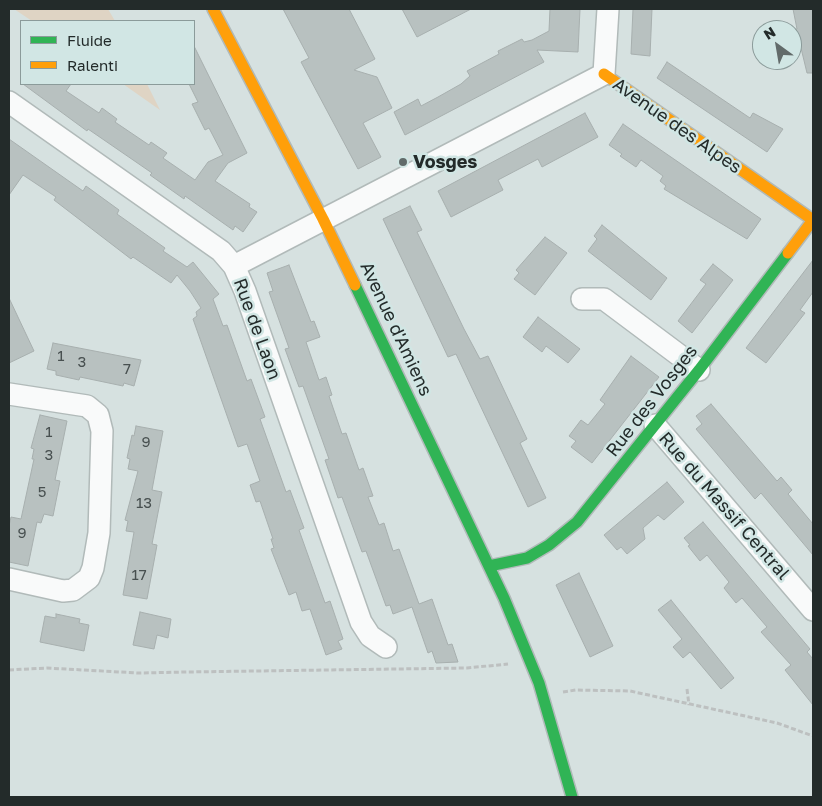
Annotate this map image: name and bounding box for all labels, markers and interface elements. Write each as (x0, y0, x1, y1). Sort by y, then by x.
legend (20, 20, 195, 85)
north arrow (752, 20, 802, 70)
text: N (760, 23, 778, 43)
text: Fluide (67, 31, 112, 49)
text: Ralenti (67, 56, 118, 74)
street label: Avenue des Alpes (609, 74, 745, 178)
place label: Vosges (413, 151, 477, 173)
marker: Vosges (397, 156, 409, 168)
street label: Avenue d'Amiens (355, 259, 437, 399)
street label: Rue de Laon (229, 275, 285, 383)
street label: Rue des Vosges (602, 341, 702, 461)
house number: 1 (57, 347, 65, 365)
house number: 3 (78, 353, 86, 371)
house number: 7 (123, 360, 131, 378)
house number: 1 (45, 423, 53, 441)
street label: Rue du Massif Central (654, 428, 794, 584)
house number: 9 (141, 433, 151, 451)
house number: 3 (45, 446, 53, 464)
house number: 5 (38, 483, 46, 501)
house number: 13 (136, 494, 152, 512)
house number: 9 (17, 524, 27, 542)
house number: 17 (131, 566, 147, 584)

